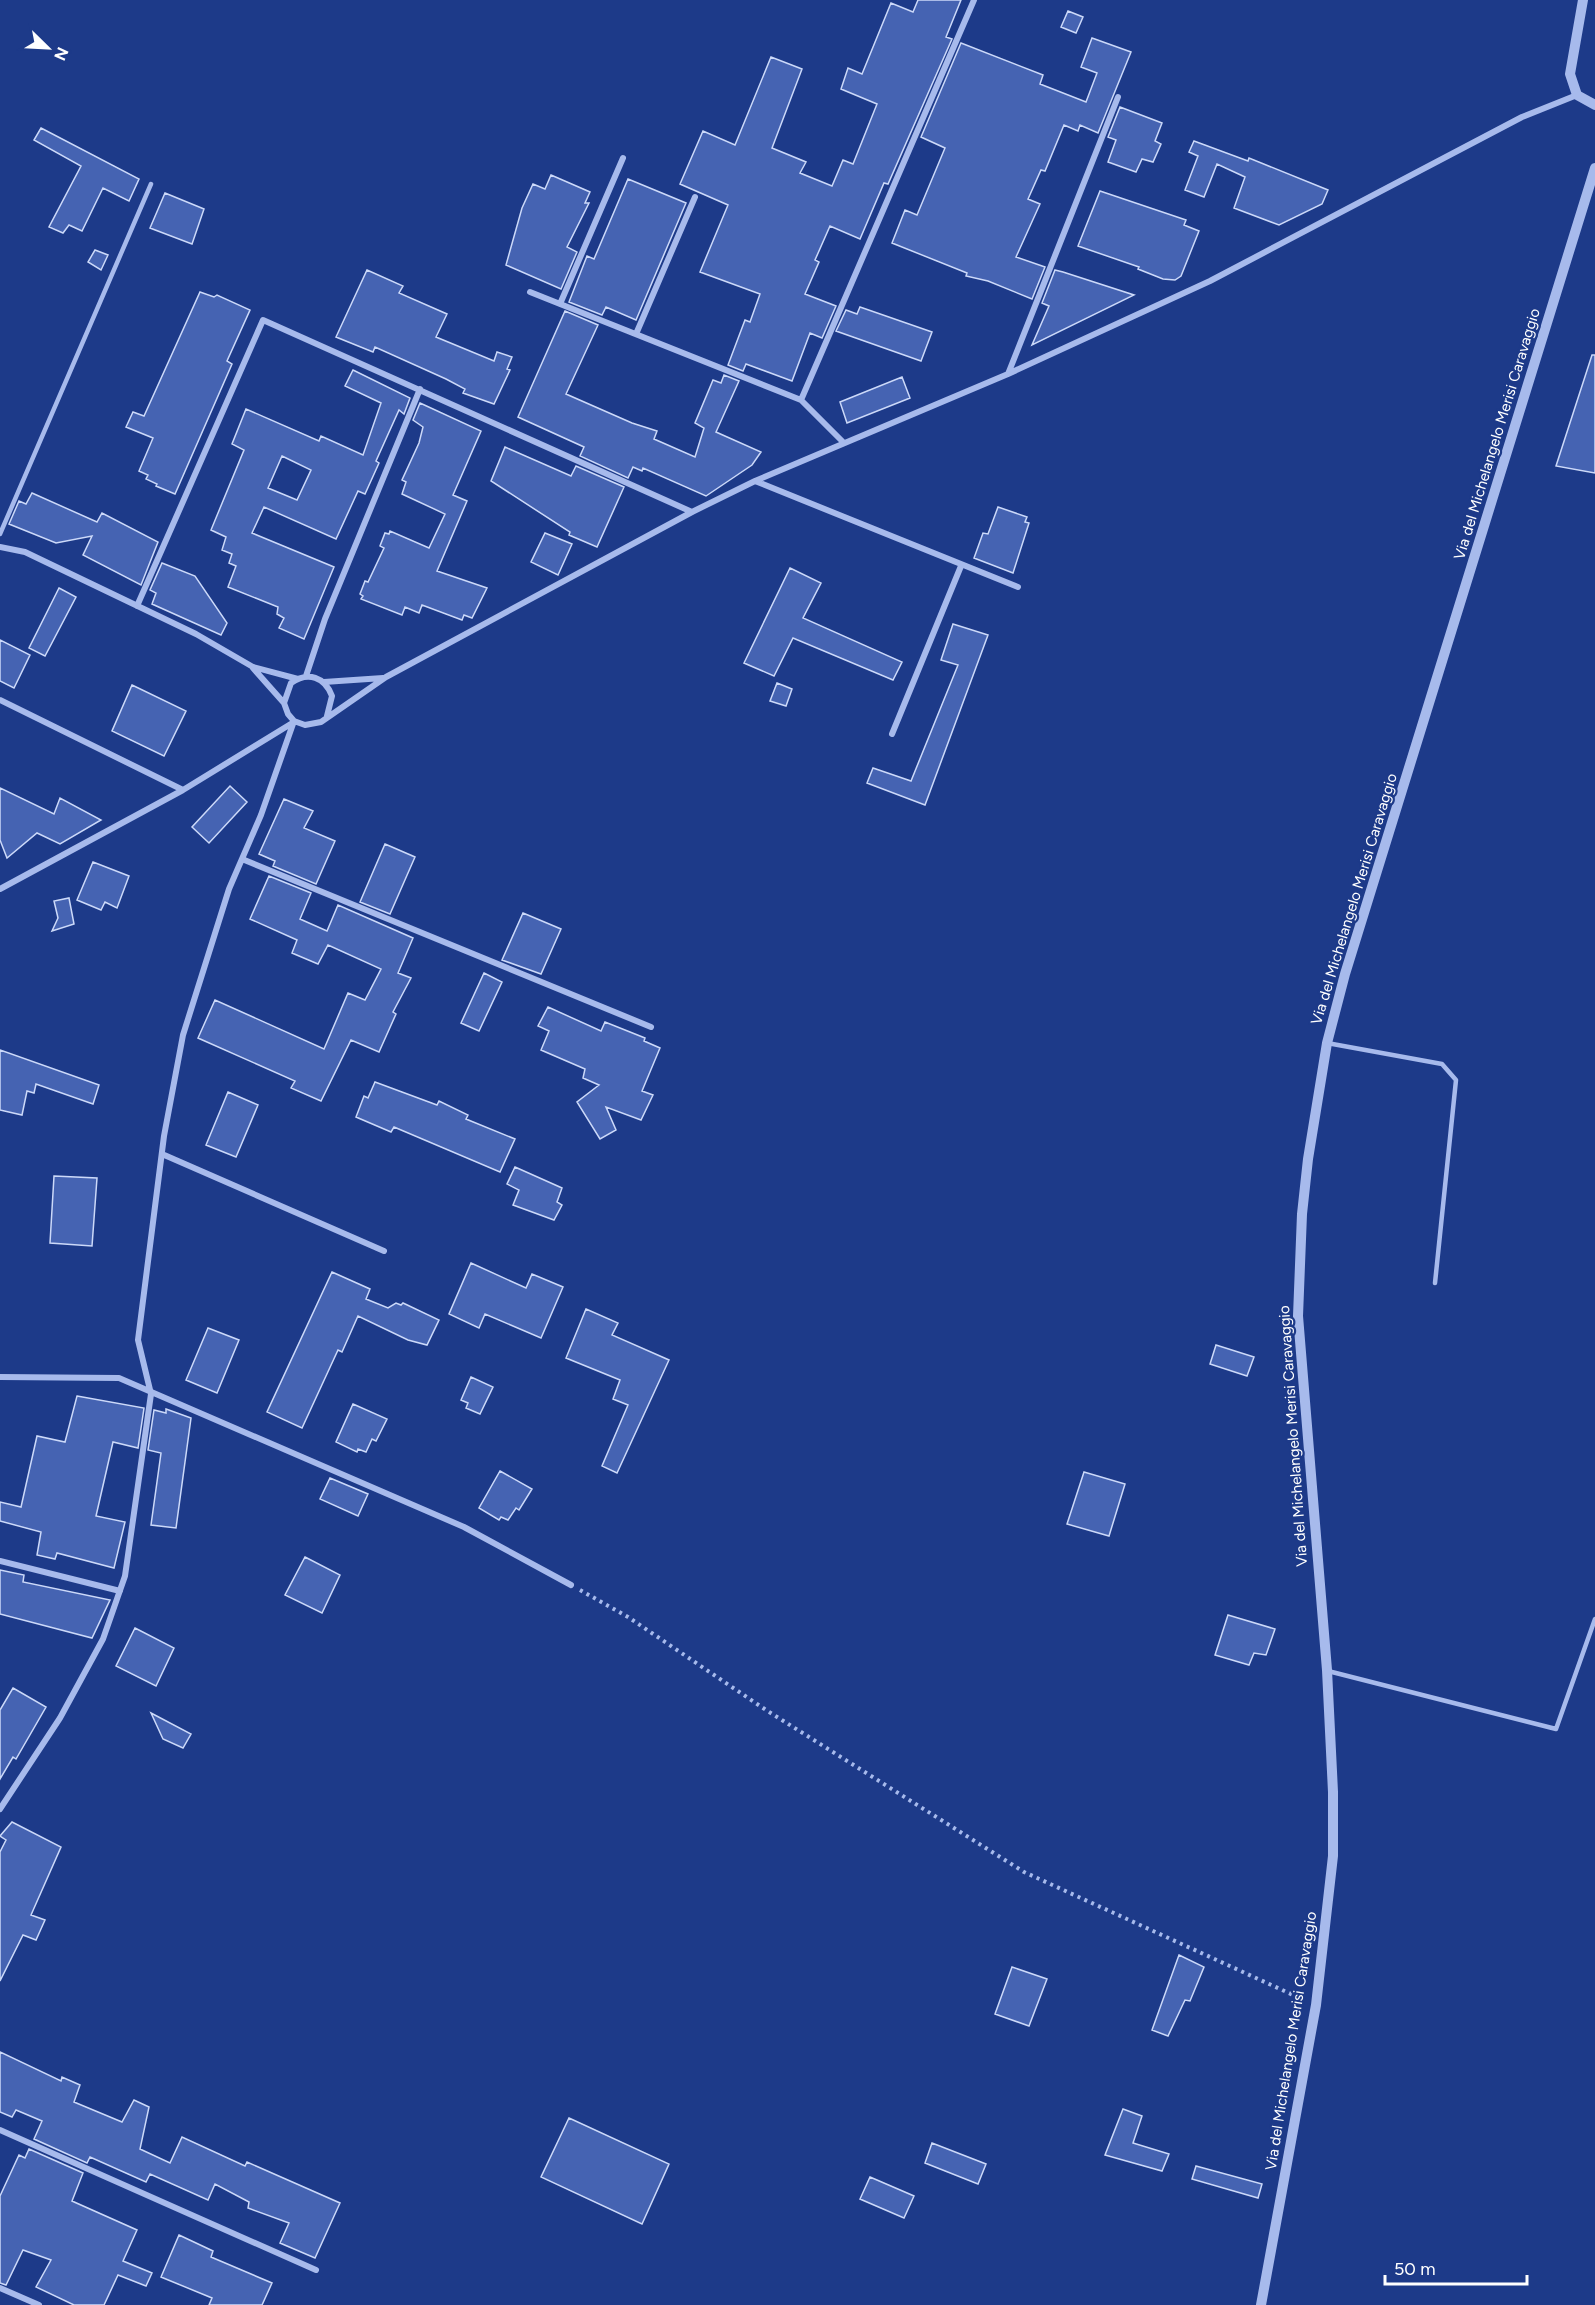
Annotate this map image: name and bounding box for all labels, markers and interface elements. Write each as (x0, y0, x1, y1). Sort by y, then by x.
north arrow (18, 18, 78, 78)
text: N (50, 44, 72, 63)
street label: Via del Michelangelo Merisi Caravaggio (1450, 306, 1544, 562)
street label: Via del Michelangelo Merisi Caravaggio (1307, 771, 1401, 1027)
street label: Via del Michelangelo Merisi Caravaggio (1275, 1304, 1311, 1567)
street label: Via del Michelangelo Merisi Caravaggio (1262, 1910, 1320, 2172)
scale bar (1385, 2248, 1528, 2286)
text: 50 m (1394, 2258, 1436, 2280)

